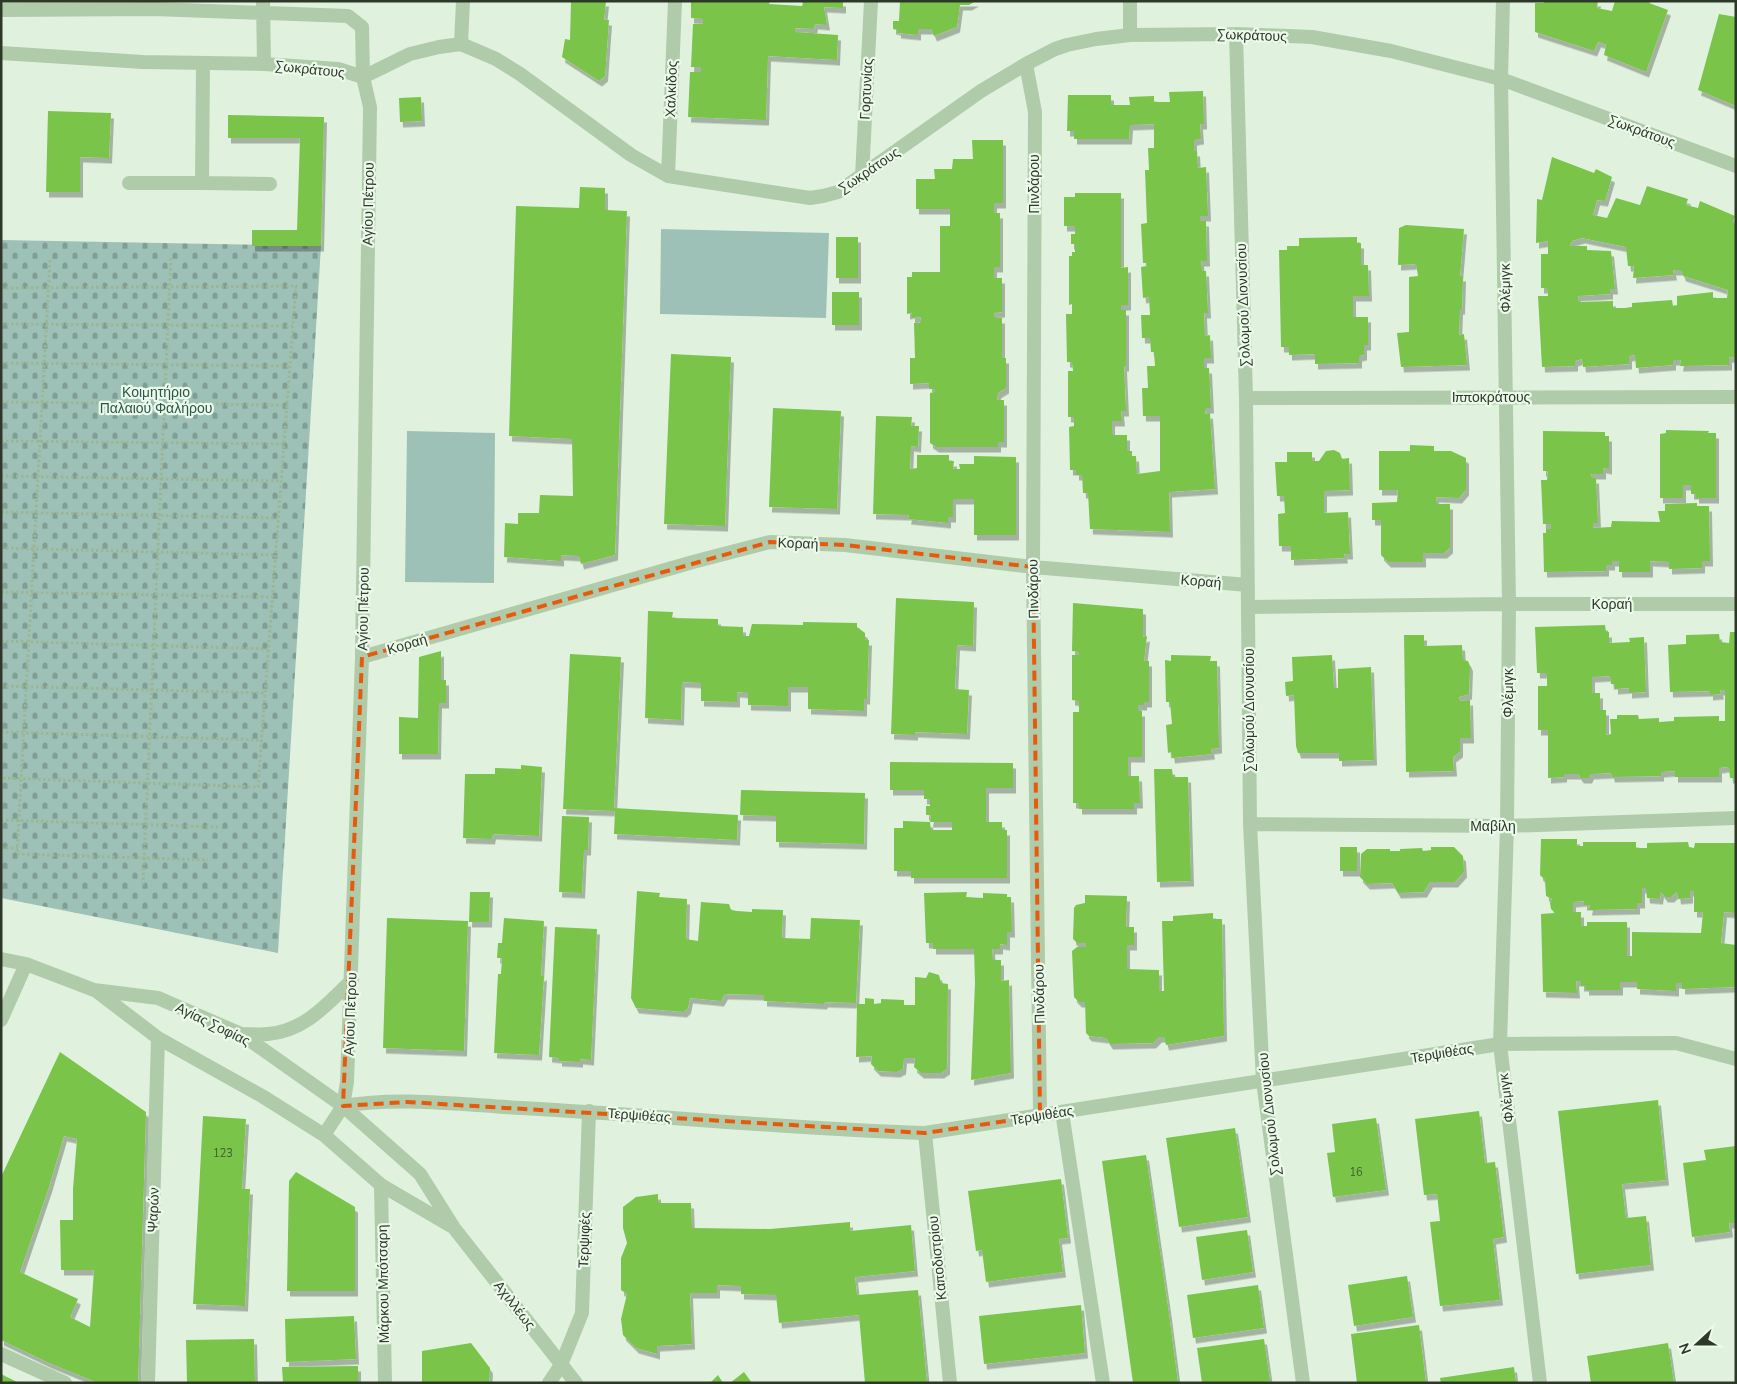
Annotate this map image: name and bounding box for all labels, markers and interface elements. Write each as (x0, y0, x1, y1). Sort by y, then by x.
street label: Σωκράτους (1217, 25, 1287, 46)
street label: Σωκράτους (274, 56, 346, 83)
street label: Γορτυνίας (855, 58, 878, 120)
street label: Χαλκίδος (661, 60, 682, 118)
street label: Σωκράτους (1606, 111, 1678, 152)
street label: Σωκράτους (835, 143, 904, 198)
street label: Πινδάρου (1025, 154, 1044, 214)
street label: Αγίου Πέτρου (358, 162, 379, 246)
street label: Σολωμού Διονυσίου (1232, 243, 1255, 367)
street label: Φλέμιγκ (1496, 262, 1515, 313)
park label: Κοιμητήριο Παλαιού Φαλήρου (100, 383, 212, 418)
street label: Ιπποκράτους (1452, 388, 1531, 407)
street label: Κοραή (777, 533, 819, 554)
street label: Πινδάρου (1023, 559, 1044, 619)
street label: Αγίου Πέτρου (353, 567, 374, 651)
street label: Κοραή (1180, 570, 1222, 593)
street label: Κοραή (1592, 595, 1632, 614)
street label: Κοραή (385, 630, 429, 659)
street label: Σολωμού Διονυσίου (1240, 648, 1259, 772)
street label: Φλέμιγκ (1499, 667, 1518, 718)
street label: Μαβίλη (1470, 817, 1516, 836)
street label: Πινδάρου (1029, 964, 1050, 1024)
street label: Αγίου Πέτρου (340, 972, 361, 1056)
street label: Αγίας Σοφίας (172, 998, 254, 1051)
street label: Τερψιθέας (1409, 1039, 1475, 1068)
street label: Σολωμού Διονυσίου (1254, 1052, 1285, 1176)
street label: Φλέμιγκ (1494, 1071, 1519, 1124)
street label: Τερψιθέας (1009, 1101, 1075, 1130)
street label: Τερψιθέας (607, 1104, 671, 1127)
house number: 123 (213, 1146, 233, 1161)
house number: 16 (1349, 1165, 1363, 1180)
street label: Ψαρών (143, 1187, 164, 1233)
street label: Τερψιφές (574, 1211, 595, 1269)
street label: Καποδιστρίου (924, 1215, 951, 1301)
street label: Μάρκου Μπότσαρη (373, 1224, 394, 1344)
street label: Αχιλλέως (489, 1277, 540, 1334)
north arrow (1672, 1319, 1722, 1369)
text: N (1675, 1340, 1696, 1357)

